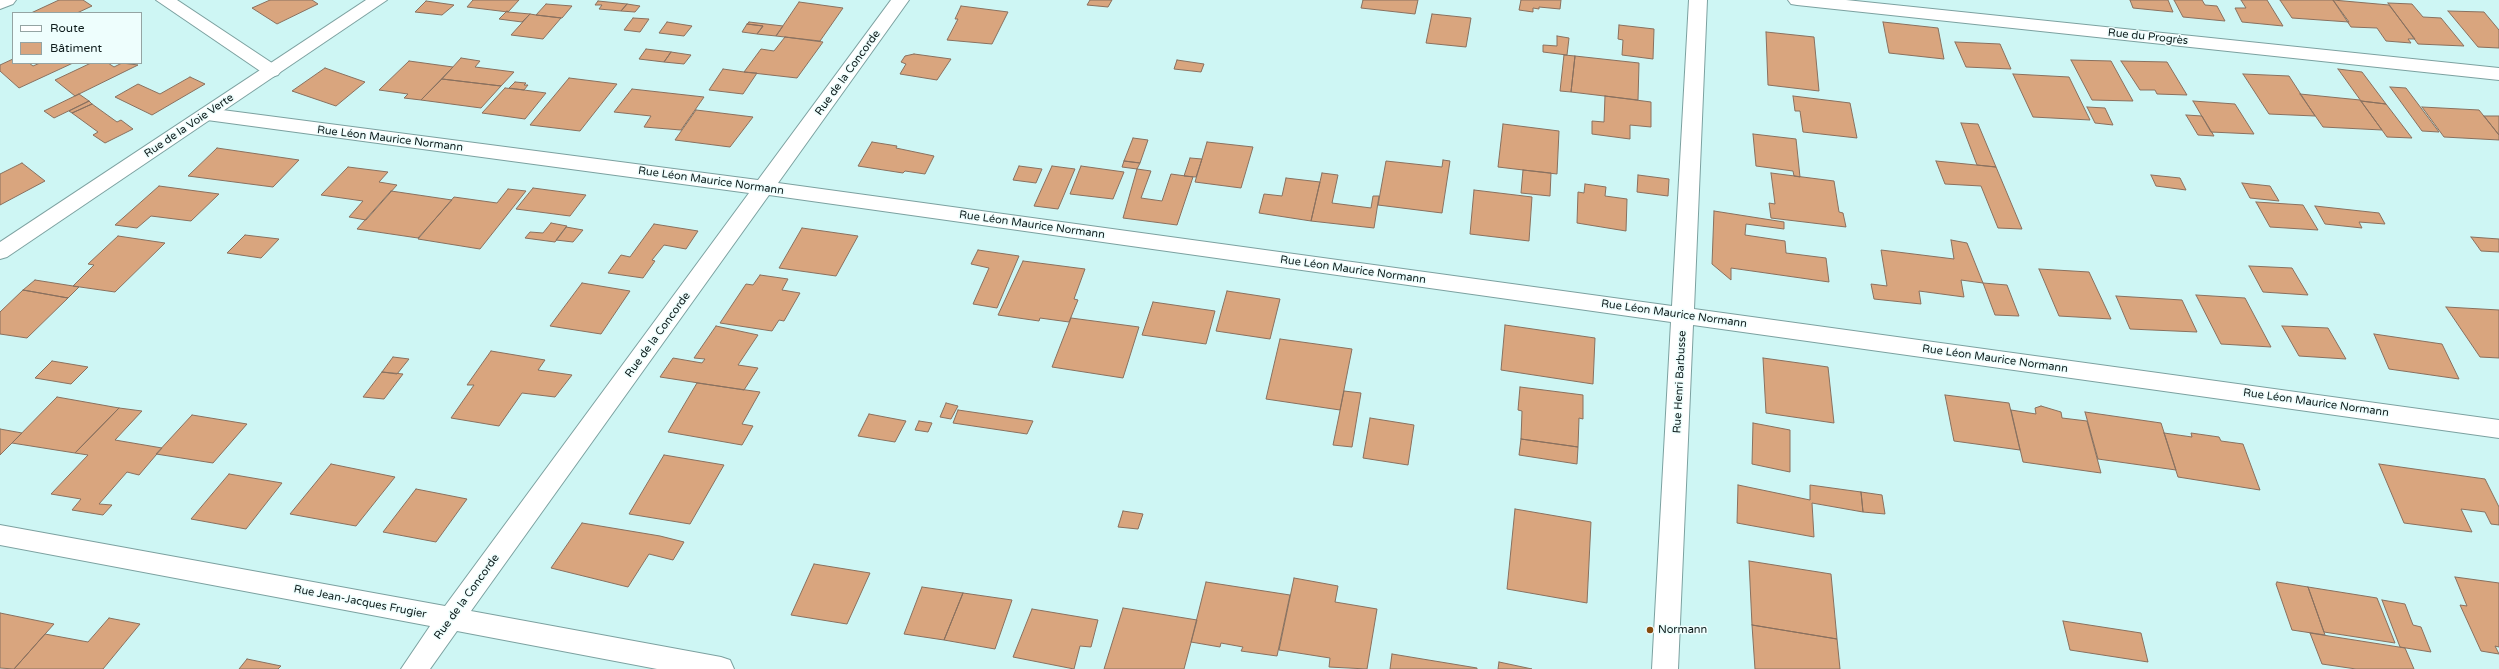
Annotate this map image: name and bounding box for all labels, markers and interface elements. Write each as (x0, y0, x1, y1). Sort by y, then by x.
legend (12, 12, 142, 64)
text: Route (50, 21, 84, 35)
street label: Rue du Progrès (2107, 26, 2189, 48)
street label: Rue de la Concorde (813, 28, 883, 118)
text: Bâtiment (50, 41, 102, 55)
street label: Rue de la Voie Verte (142, 91, 236, 161)
street label: Rue Léon Maurice Normann (316, 123, 464, 155)
street label: Rue Léon Maurice Normann (637, 164, 785, 198)
street label: Rue Léon Maurice Normann (958, 208, 1106, 242)
street label: Rue Léon Maurice Normann (1279, 253, 1427, 287)
street label: Rue de la Concorde (623, 290, 693, 380)
street label: Rue Léon Maurice Normann (1600, 297, 1748, 331)
street label: Rue Henri Barbusse (1671, 330, 1689, 434)
street label: Rue Léon Maurice Normann (1921, 342, 2069, 376)
street label: Rue Léon Maurice Normann (2242, 386, 2390, 420)
street label: Rue de la Concorde (432, 552, 502, 642)
street label: Rue Jean-Jacques Frugier (293, 583, 427, 621)
place label: Normann (1658, 623, 1707, 637)
marker: Normann (1645, 625, 1655, 635)

